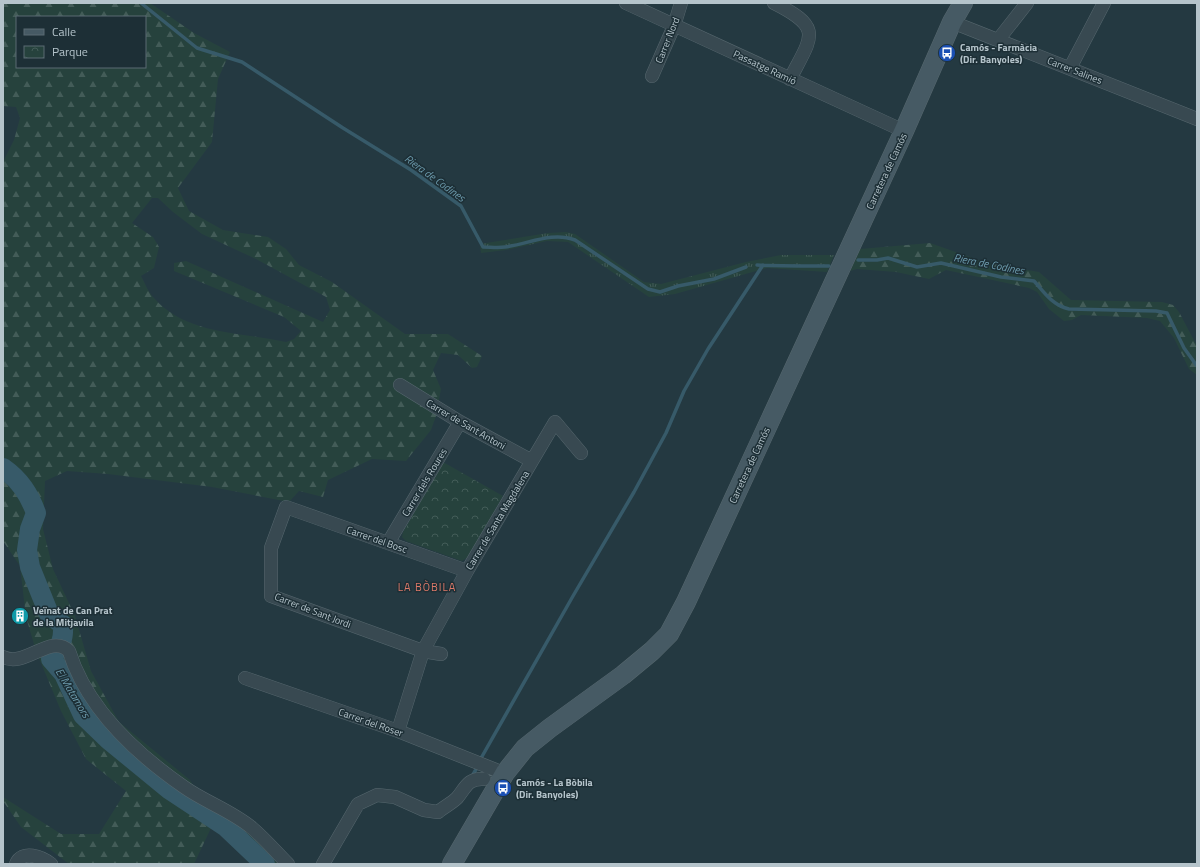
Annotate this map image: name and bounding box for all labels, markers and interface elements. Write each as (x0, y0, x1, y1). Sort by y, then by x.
street label: Carrer Nord (651, 15, 684, 66)
legend (16, 16, 146, 68)
text: Calle (52, 22, 76, 41)
place label: Camós - Farmàcia (Dir. Banyoles) (960, 40, 1037, 67)
text: Parque (52, 42, 88, 61)
bus stop icon: Camós - Farmàcia (Dir. Banyoles) (937, 43, 957, 63)
street label: Passatge Ramió (731, 46, 799, 89)
street label: Carrer Salines (1045, 53, 1105, 88)
street label: Carretera de Camós (862, 130, 911, 212)
water label: Riera de Codines (401, 150, 470, 206)
water label: Riera de Codines (952, 249, 1027, 279)
street label: Carrer de Sant Antoni (423, 396, 508, 453)
street label: Carretera de Camós (725, 424, 774, 506)
street label: Carrer dels Roures (398, 445, 451, 519)
street label: Carrer de Santa Magdalena (462, 468, 533, 573)
street label: Carrer del Bosc (344, 522, 409, 557)
district label: LA BÒBILA (398, 579, 456, 595)
street label: Carrer de Sant Jordi (272, 589, 353, 632)
place label: Veïnat de Can Prat de la Mitjavila (33, 603, 113, 630)
building icon: Veïnat de Can Prat de la Mitjavila (10, 606, 30, 626)
water label: El Matamors (52, 665, 95, 722)
street label: Carrer del Roser (337, 704, 406, 741)
place label: Camós - La Bòbila (Dir. Banyoles) (516, 775, 593, 802)
bus stop icon: Camós - La Bòbila (Dir. Banyoles) (493, 778, 513, 798)

